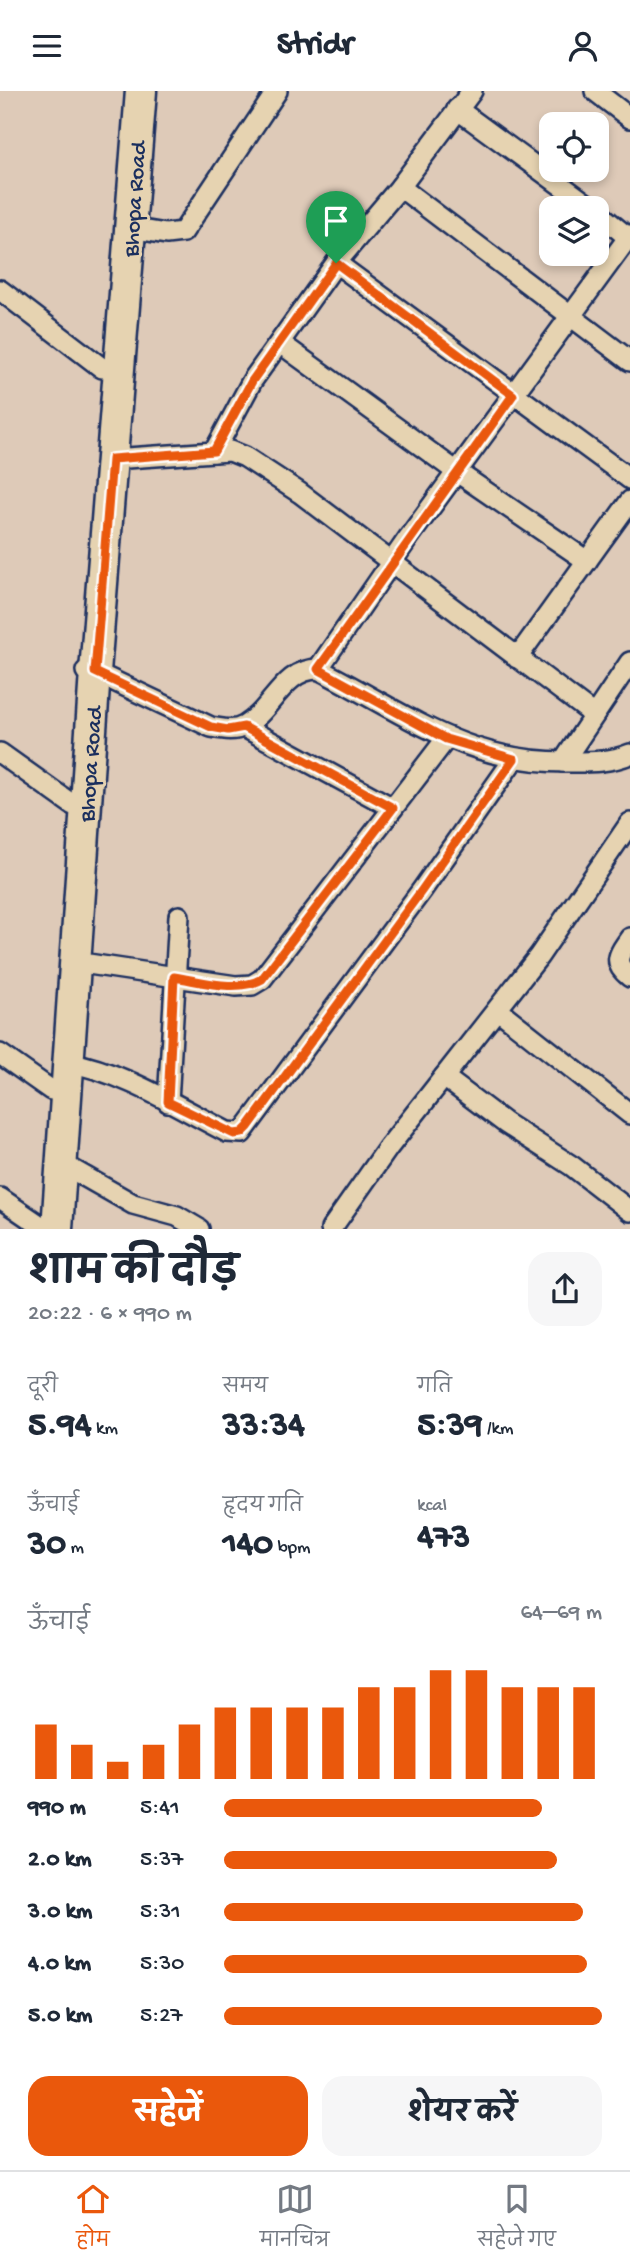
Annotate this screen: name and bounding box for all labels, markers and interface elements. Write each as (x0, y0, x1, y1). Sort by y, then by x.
icon: menu (28, 27, 66, 65)
text: Stridr (277, 27, 353, 65)
icon: person (564, 27, 602, 65)
map controls (539, 112, 609, 266)
button: locate (539, 112, 609, 182)
street label: Bhopa Road (119, 139, 154, 259)
pin (306, 191, 366, 263)
button: layers (539, 196, 609, 266)
icon: arrive (317, 202, 355, 240)
street label: Bhopa Road (75, 704, 110, 824)
button: share (528, 1252, 602, 1326)
text: शाम की दौड़ (28, 1253, 238, 1297)
text: 20:22 · 6 × 990 m (28, 1301, 192, 1328)
text: दूरी (28, 1377, 58, 1400)
text: समय (223, 1377, 268, 1400)
text: गति (417, 1377, 452, 1400)
text: 5.94 (28, 1406, 92, 1447)
text: 33:34 (223, 1406, 305, 1447)
text: 5:39 (417, 1406, 482, 1447)
text: km (92, 1418, 118, 1441)
text: /km (482, 1418, 513, 1441)
text: kcal (417, 1495, 447, 1518)
text: ऊँचाई (28, 1496, 79, 1519)
text: हृदय गति (223, 1496, 303, 1519)
text: 473 (417, 1518, 470, 1559)
text: 30 (28, 1525, 66, 1566)
text: 140 (223, 1525, 273, 1566)
text: m (66, 1537, 84, 1560)
text: bpm (273, 1537, 311, 1560)
text: 64–69 m (520, 1600, 602, 1627)
text: ऊँचाई (28, 1611, 90, 1638)
text: 990 m (28, 1795, 86, 1822)
text: 5:41 (140, 1795, 180, 1822)
text: 2.0 km (28, 1847, 92, 1874)
text: 5:37 (140, 1847, 183, 1874)
text: 3.0 km (28, 1899, 92, 1926)
text: 5:31 (140, 1899, 181, 1926)
text: 4.0 km (28, 1951, 91, 1978)
text: 5:30 (140, 1951, 184, 1978)
text: 5.0 km (28, 2003, 92, 2030)
text: 5:27 (140, 2003, 183, 2030)
button: सहेजें (28, 2076, 308, 2156)
button: शेयर करें (322, 2076, 602, 2156)
tab: होम (74, 2180, 112, 2260)
tab: मानचित्र (260, 2180, 330, 2260)
tab: सहेजे गए (477, 2180, 556, 2260)

